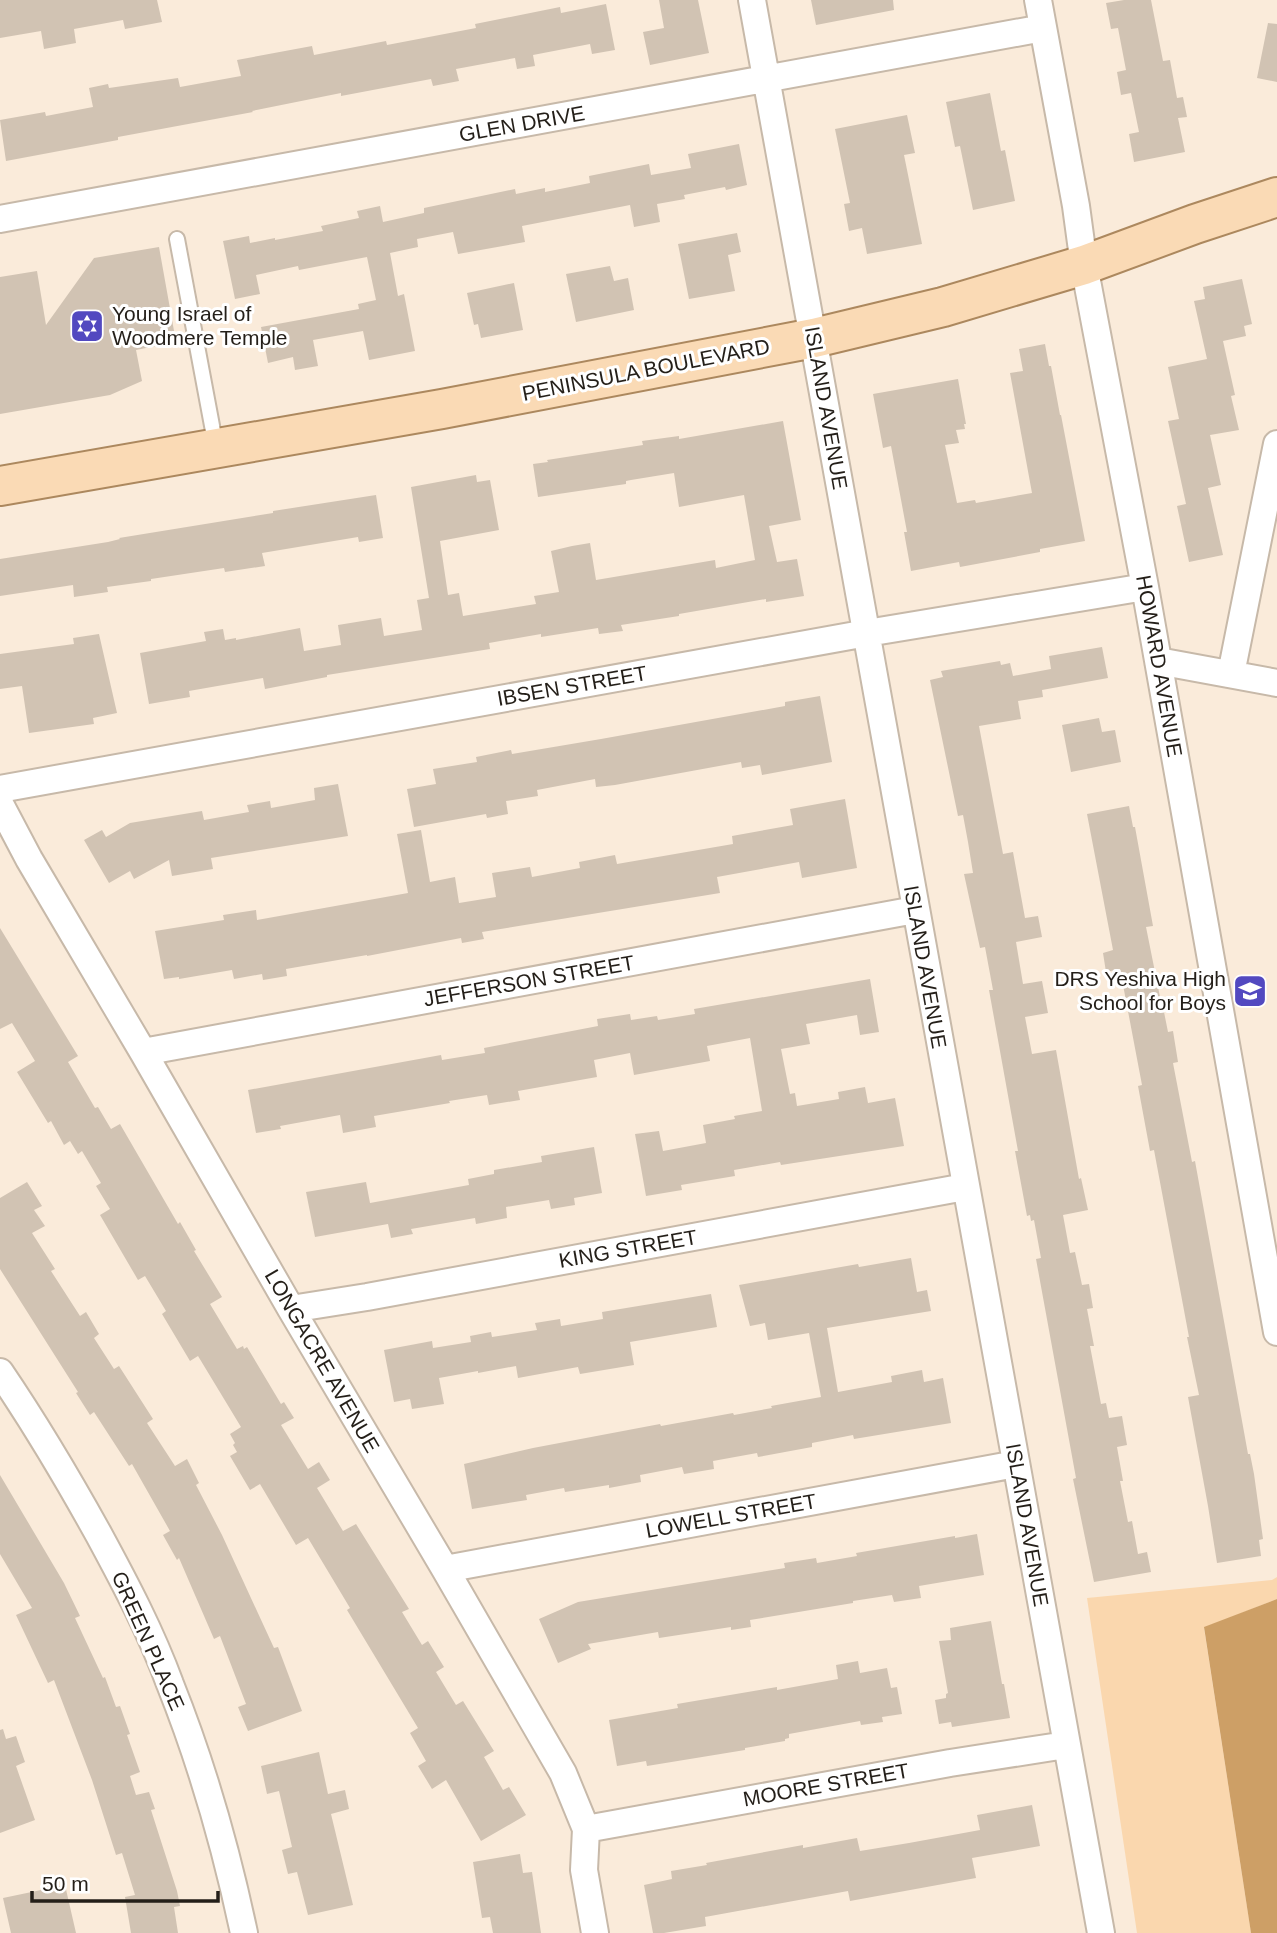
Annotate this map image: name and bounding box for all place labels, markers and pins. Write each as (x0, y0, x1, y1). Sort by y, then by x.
place label: Young Israel of Woodmere Temple (112, 302, 287, 349)
synagogue icon: Young Israel of Woodmere Temple (68, 307, 106, 345)
place label: DRS Yeshiva High School for Boys (1054, 967, 1226, 1014)
school or university icon: DRS Yeshiva High School for Boys (1231, 972, 1269, 1010)

